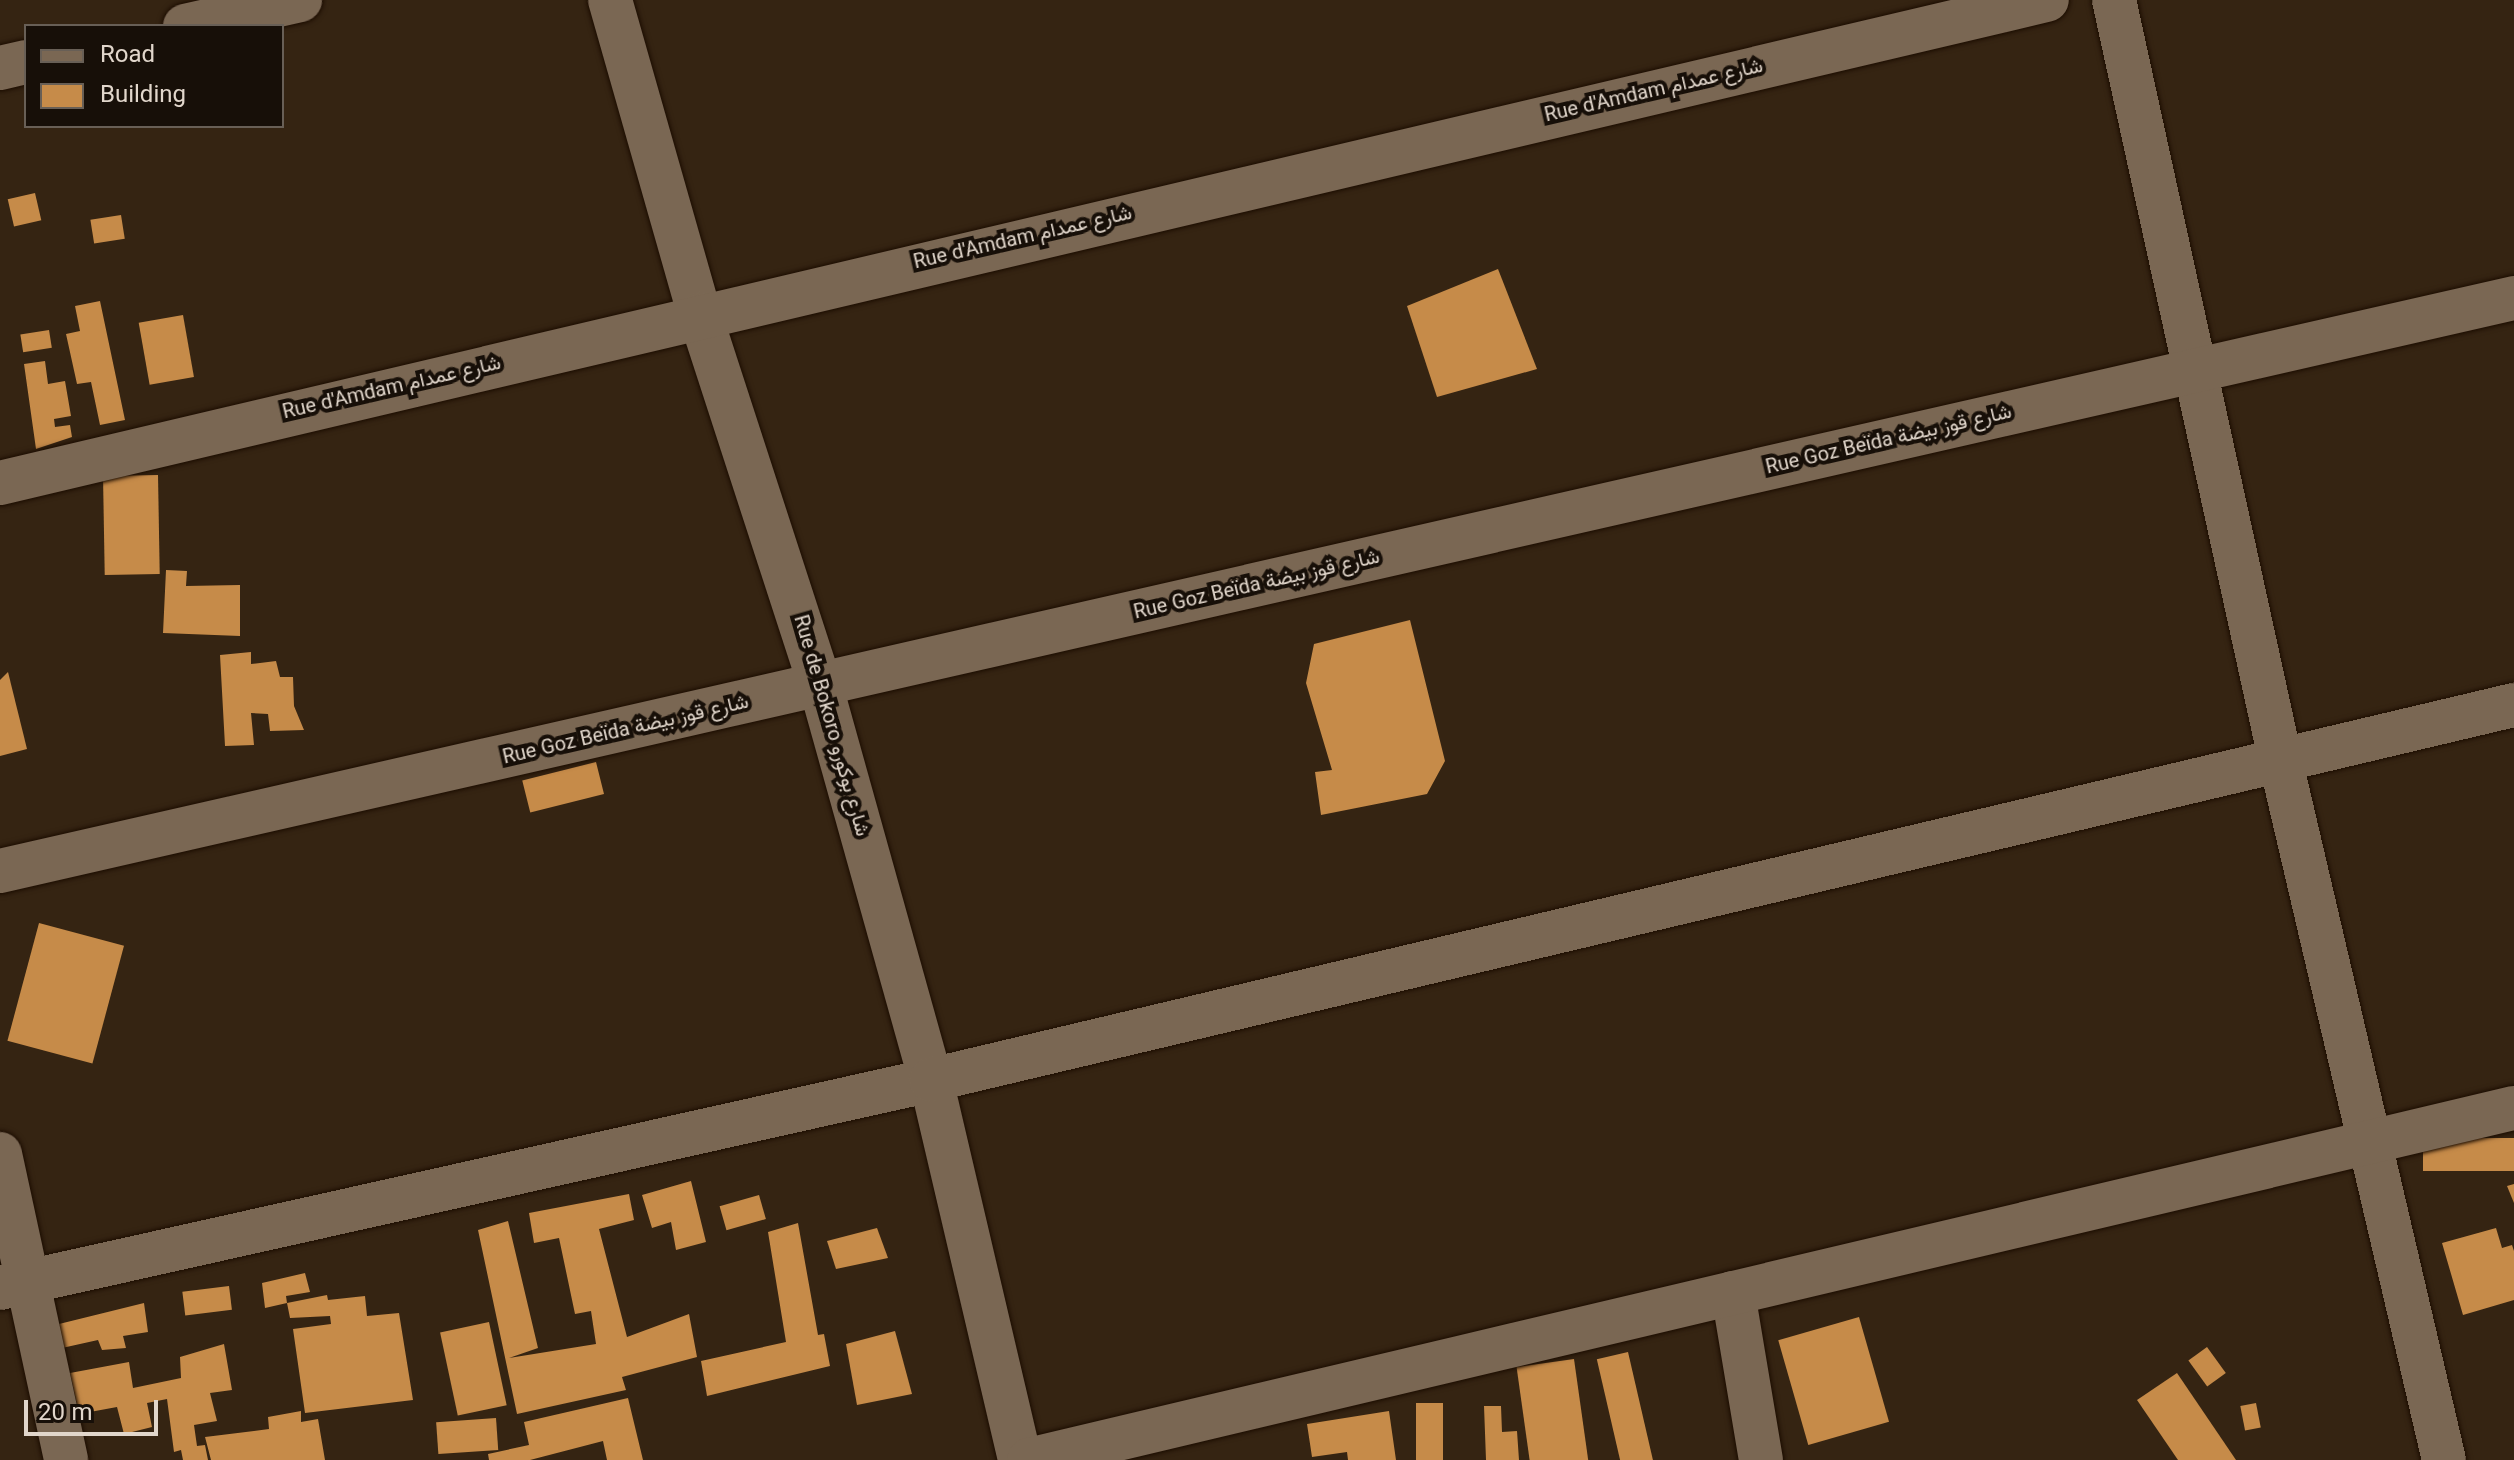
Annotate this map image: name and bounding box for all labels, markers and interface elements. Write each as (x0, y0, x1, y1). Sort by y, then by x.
legend (24, 24, 284, 128)
text: Road (100, 37, 155, 75)
street label: Rue d'Amdam شارع عمدام (1543, 55, 1765, 129)
text: Building (100, 77, 186, 115)
street label: Rue d'Amdam شارع عمدام (912, 202, 1134, 276)
street label: Rue d'Amdam شارع عمدام (281, 352, 503, 426)
street label: Rue Goz Beïda شارع قوز بيضة (1764, 401, 2014, 481)
street label: Rue Goz Beïda شارع قوز بيضة (1132, 546, 1382, 626)
street label: Rue de Bokoro شارع بوكورو (787, 613, 873, 839)
street label: Rue Goz Beïda شارع قوز بيضة (501, 691, 751, 771)
scale bar (28, 1384, 162, 1434)
text: 20 m (38, 1395, 92, 1433)

